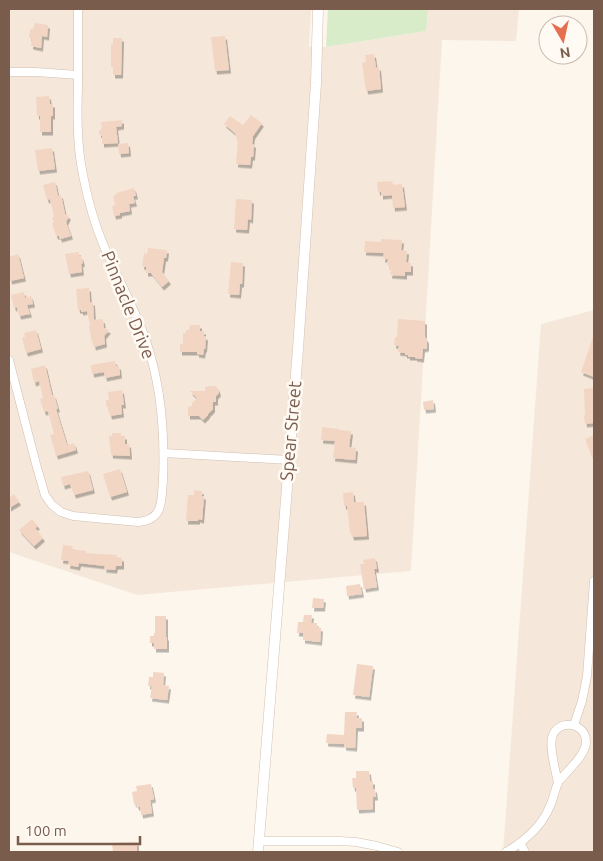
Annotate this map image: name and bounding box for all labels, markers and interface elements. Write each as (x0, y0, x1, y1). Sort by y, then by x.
north arrow (538, 15, 588, 65)
text: N (559, 44, 571, 62)
street label: Pinnacle Drive (98, 248, 160, 362)
street label: Spear Street (276, 380, 304, 482)
scale bar (18, 814, 140, 846)
text: 100 m (25, 822, 67, 839)

